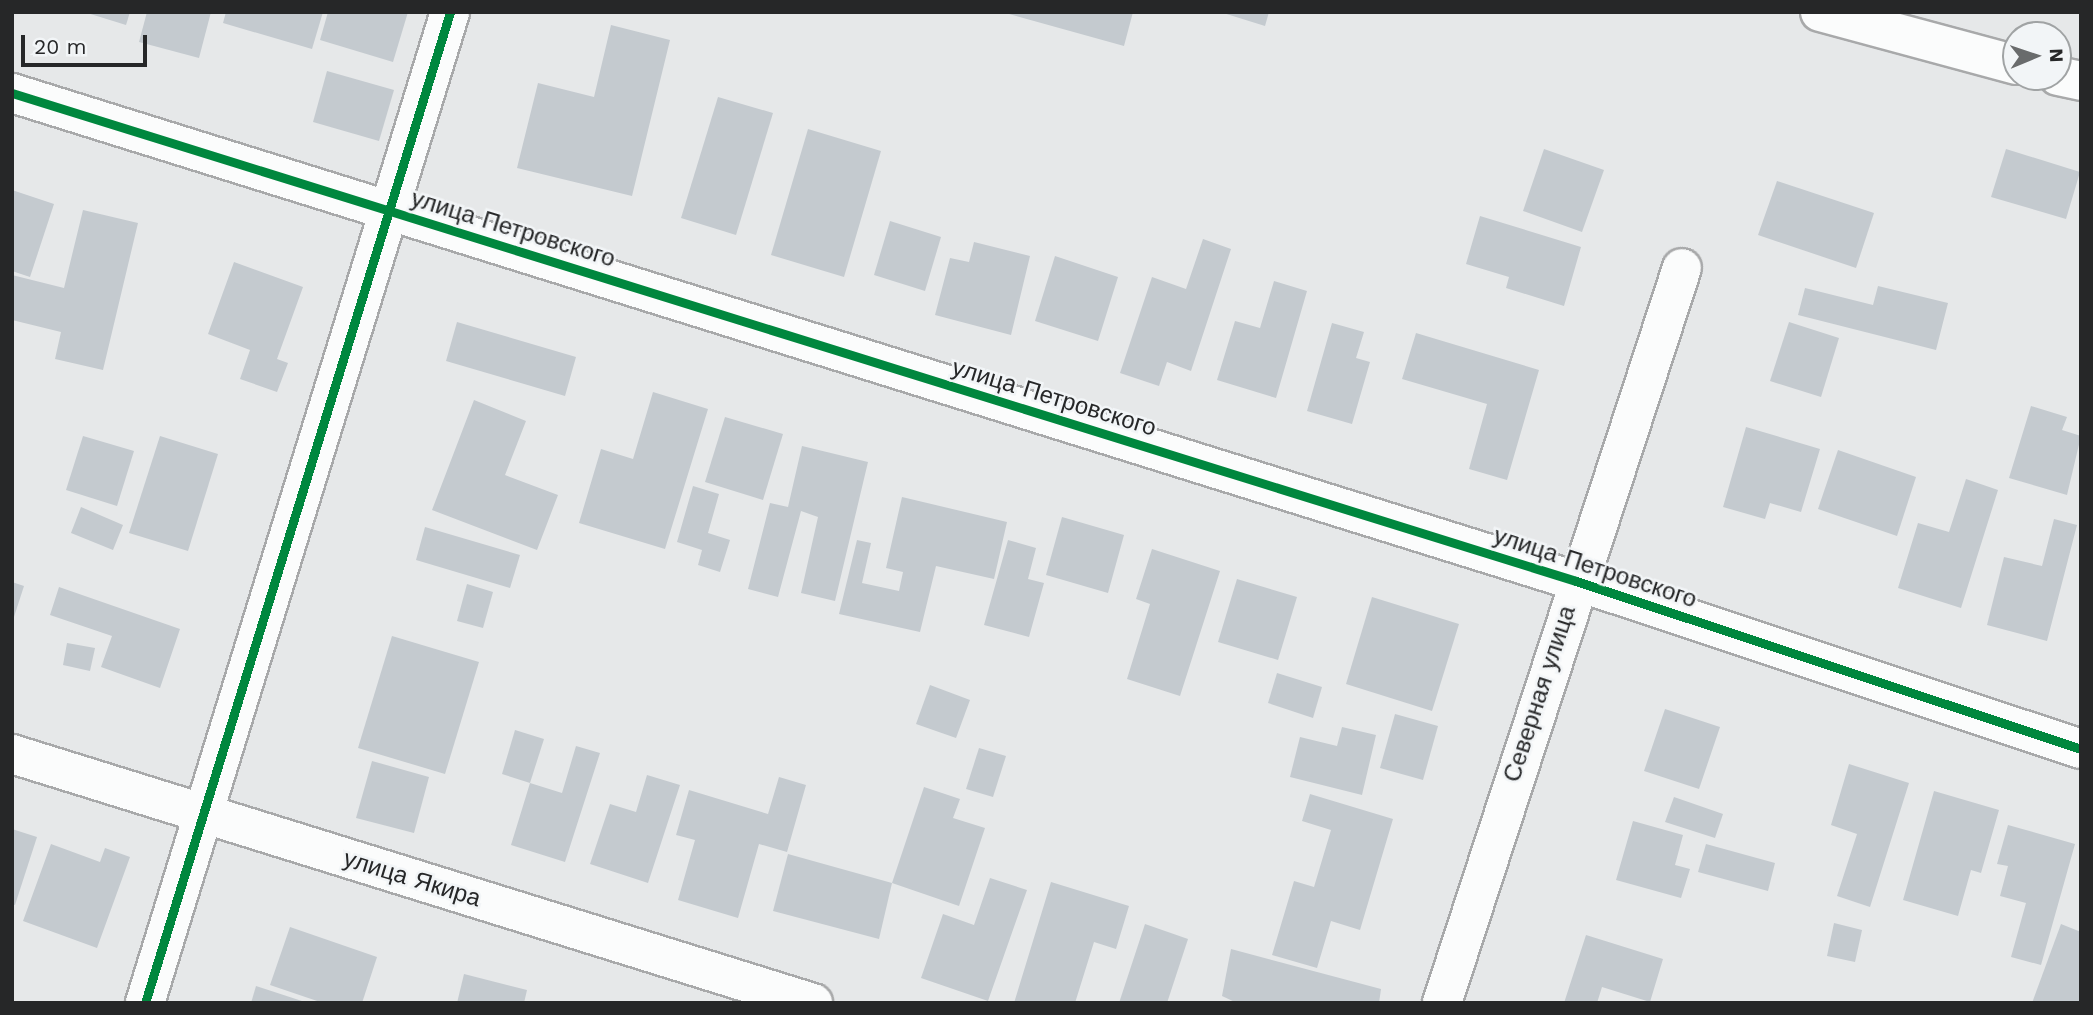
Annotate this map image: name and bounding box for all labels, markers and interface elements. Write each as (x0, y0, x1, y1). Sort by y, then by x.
scale bar (24, 21, 150, 65)
north arrow (2002, 21, 2072, 91)
text: 20 m (34, 34, 86, 59)
text: N (2045, 48, 2068, 63)
street label: улица Петровского (408, 184, 618, 274)
street label: улица Петровского (949, 353, 1159, 443)
street label: улица Петровского (1490, 522, 1700, 614)
street label: Северная улица (1498, 602, 1582, 786)
street label: улица Якира (340, 844, 484, 914)

